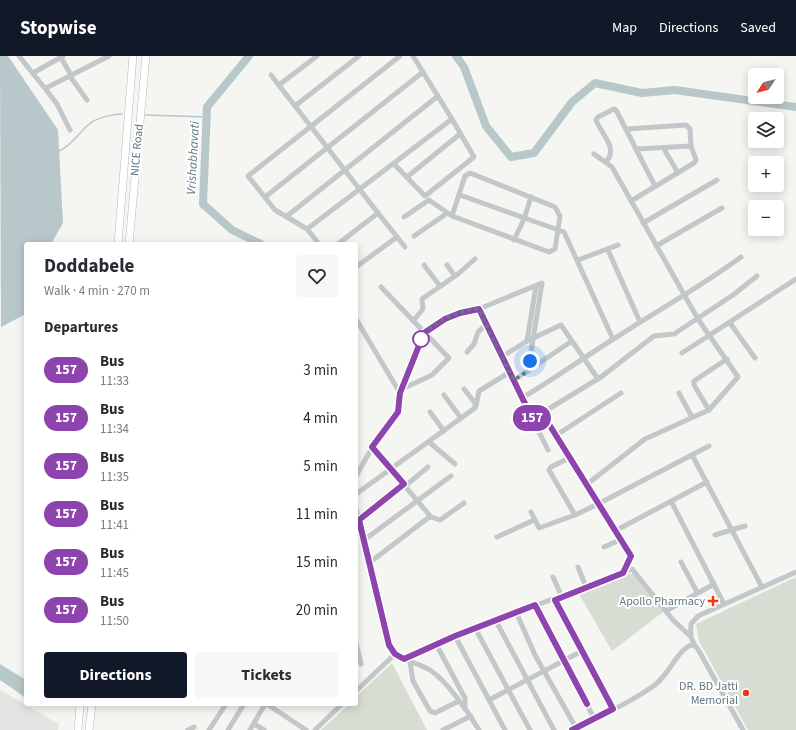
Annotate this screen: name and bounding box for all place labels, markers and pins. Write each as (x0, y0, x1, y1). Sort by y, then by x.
unlabelled marker (412, 330, 430, 348)
place label: Apollo Pharmacy (620, 593, 705, 610)
marker: Apollo Pharmacy (708, 596, 718, 606)
place label: DR. BD Jatti Memorial (679, 678, 738, 709)
marker: DR. BD Jatti Memorial (741, 688, 751, 698)

